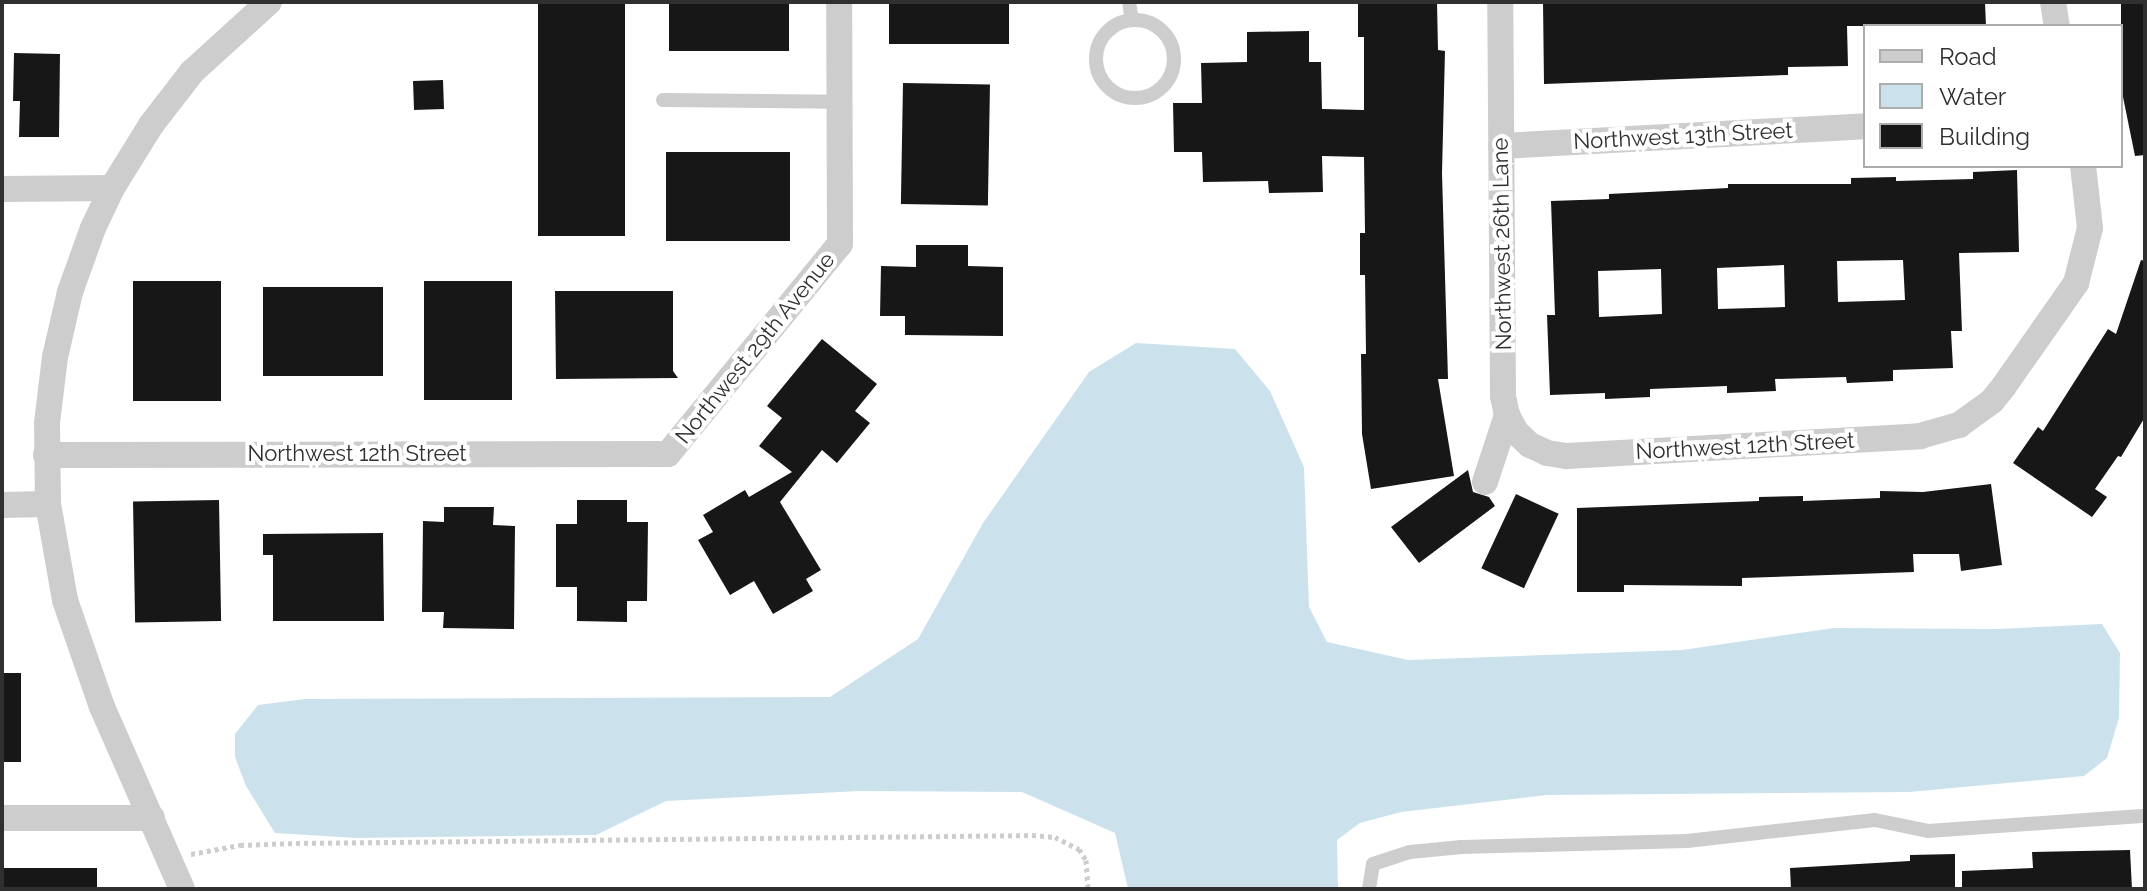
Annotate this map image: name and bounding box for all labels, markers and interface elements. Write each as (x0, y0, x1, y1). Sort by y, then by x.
legend (1863, 24, 2123, 168)
text: Road (1939, 42, 1997, 71)
text: Water (1939, 82, 2006, 111)
street label: Northwest 13th Street (1573, 117, 1793, 155)
text: Building (1939, 122, 2030, 151)
street label: Northwest 26th Lane (1487, 137, 1517, 351)
street label: Northwest 29th Avenue (670, 247, 840, 449)
street label: Northwest 12th Street (1635, 427, 1855, 465)
street label: Northwest 12th Street (247, 441, 467, 467)

